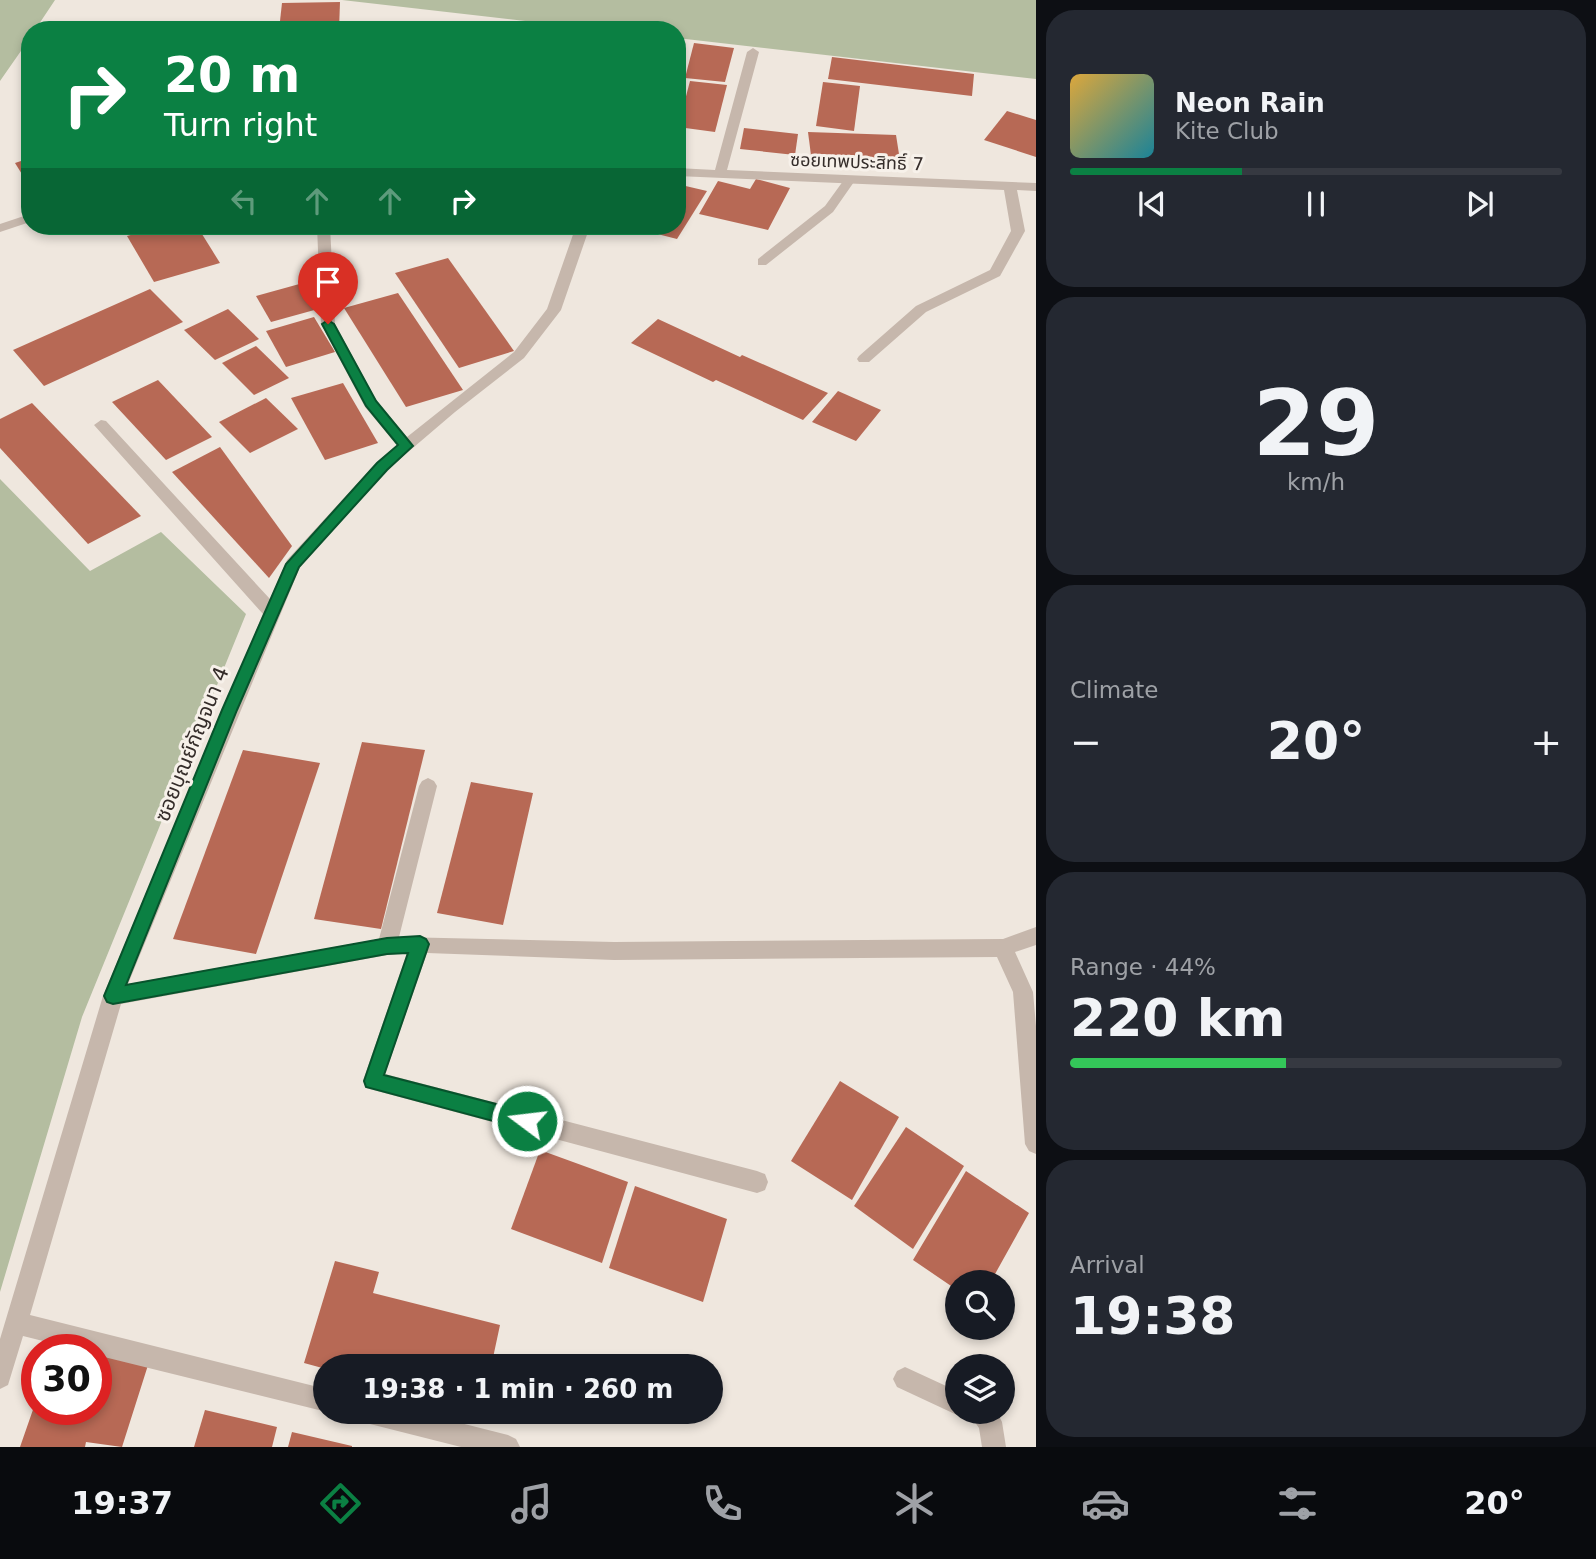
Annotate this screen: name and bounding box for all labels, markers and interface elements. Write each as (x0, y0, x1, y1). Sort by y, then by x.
text: 20 m (164, 47, 300, 104)
icon: right (49, 49, 140, 140)
text: Neon Rain (1175, 88, 1325, 118)
text: Turn right (164, 106, 317, 144)
text: Kite Club (1175, 118, 1279, 144)
street label: ซอยเทพประสิทธิ์ 7 (790, 149, 924, 174)
icon: left (225, 182, 263, 220)
icon: ahead (298, 182, 336, 220)
icon: ahead (371, 182, 409, 220)
icon: right (444, 182, 482, 220)
icon: previous (1133, 185, 1171, 223)
icon: pause (1297, 185, 1335, 223)
icon: next (1461, 185, 1499, 223)
pin (298, 252, 358, 324)
icon: arrive (309, 263, 347, 301)
text: 29 (1253, 371, 1379, 476)
text: km/h (1287, 469, 1345, 495)
street label: ซอยบุณย์กัญจนา 4 (150, 663, 235, 825)
text: Climate (1070, 677, 1159, 703)
text: 20° (1267, 711, 1365, 771)
text: − (1070, 720, 1102, 764)
text: + (1530, 720, 1562, 764)
text: Range · 44% (1070, 954, 1216, 980)
text: 220 km (1070, 988, 1285, 1048)
position arrow (490, 1084, 564, 1158)
text: Arrival (1070, 1252, 1145, 1278)
map controls (945, 1270, 1015, 1424)
button: search (945, 1270, 1015, 1340)
text: 19:38 (1070, 1286, 1236, 1346)
speed limit sign: 30 (21, 1334, 112, 1425)
button: layers (945, 1354, 1015, 1424)
text: 19:38 · 1 min · 260 m (363, 1374, 673, 1404)
icon: directions (316, 1479, 365, 1528)
icon: music (507, 1479, 556, 1528)
icon: phone (698, 1479, 747, 1528)
icon: climate (890, 1479, 939, 1528)
icon: car (1081, 1479, 1130, 1528)
icon: filters (1273, 1479, 1322, 1528)
text: 19:37 (71, 1484, 173, 1522)
text: 20° (1464, 1484, 1525, 1522)

